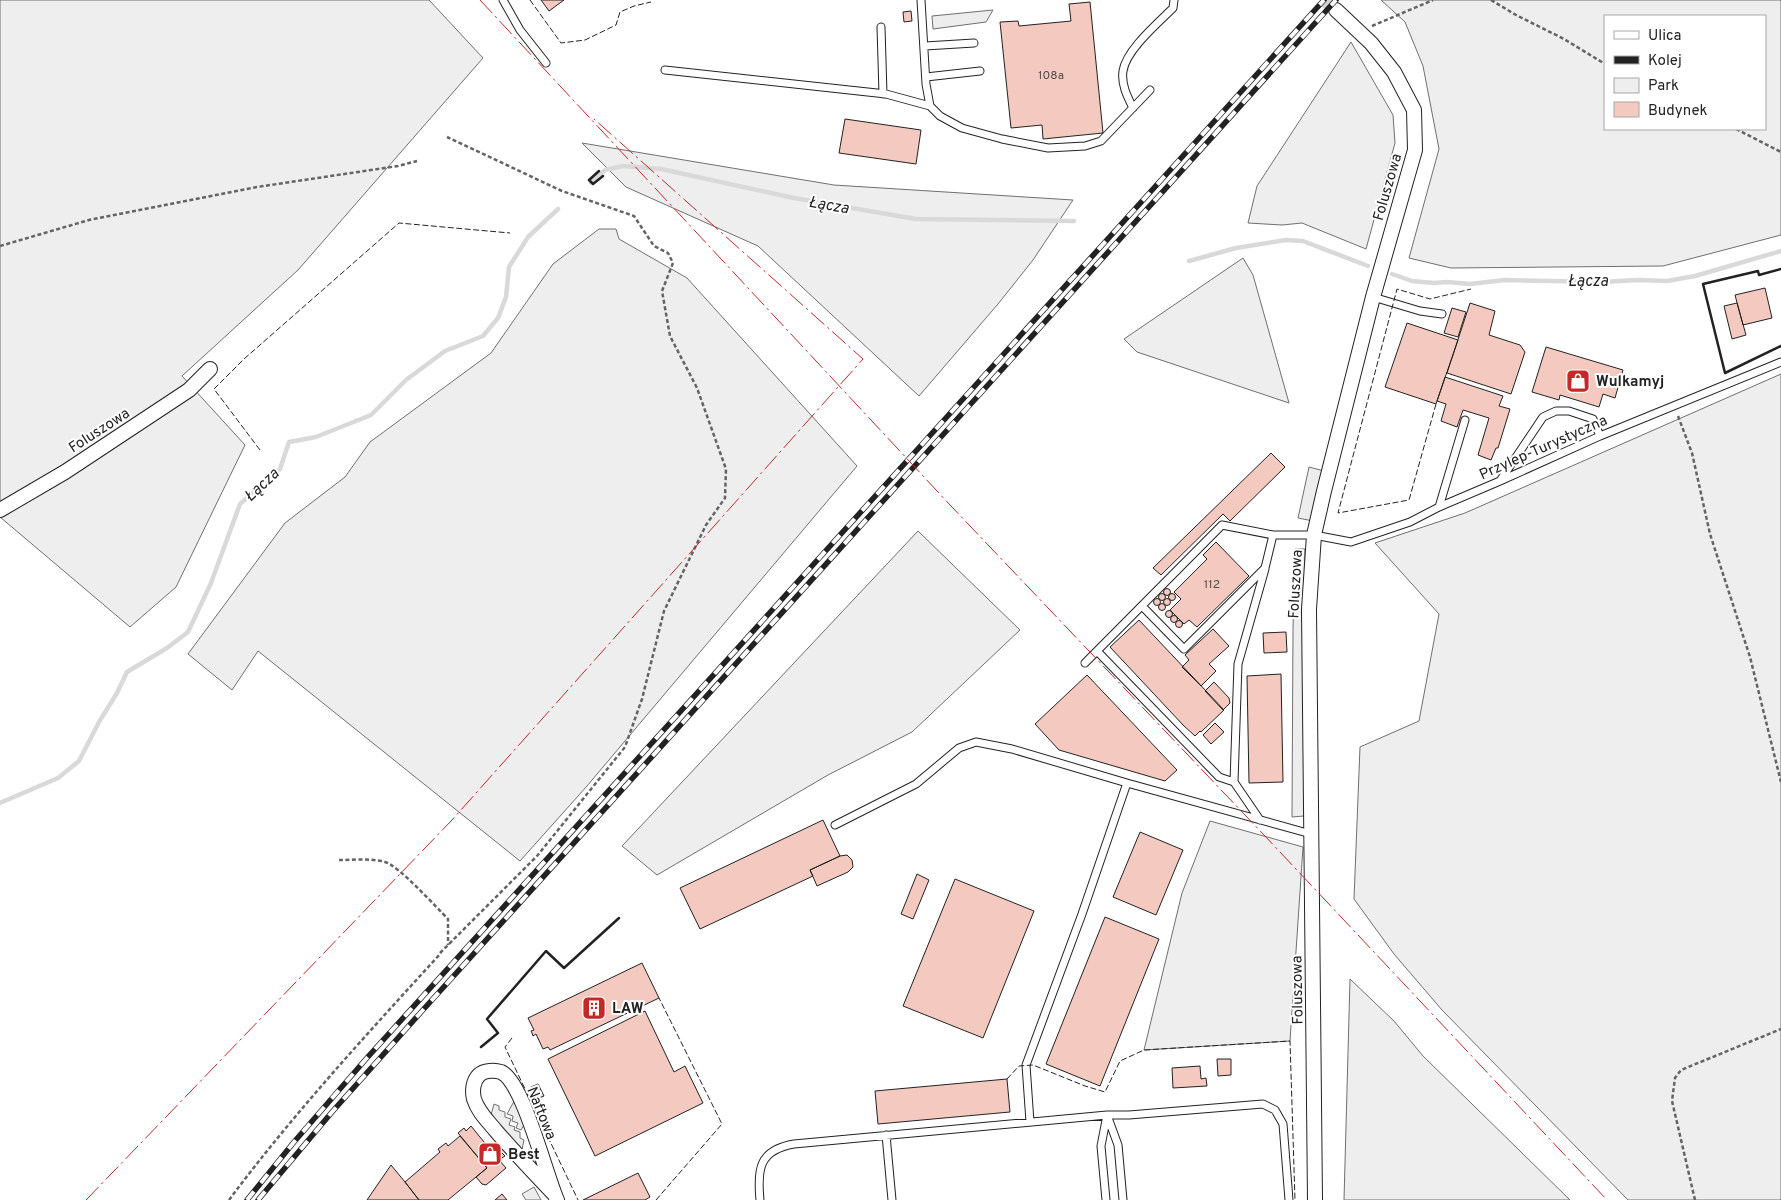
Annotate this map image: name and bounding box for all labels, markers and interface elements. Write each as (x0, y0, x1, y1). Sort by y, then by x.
legend (1604, 15, 1766, 130)
text: Ulica (1648, 27, 1681, 46)
text: Kolej (1648, 52, 1682, 71)
house number: 108a (1038, 68, 1064, 84)
text: Park (1648, 77, 1679, 96)
text: Budynek (1648, 102, 1707, 121)
street label: Foluszowa (1370, 152, 1407, 223)
water label: Łącza (807, 193, 851, 219)
water label: Łącza (1568, 272, 1609, 292)
shop icon: Wulkamyj (1565, 368, 1591, 394)
place label: Wulkamyj (1596, 373, 1664, 392)
street label: Foluszowa (66, 405, 134, 458)
street label: Przylep-Turystyczna (1477, 412, 1611, 485)
water label: Łącza (241, 464, 285, 507)
street label: Foluszowa (1285, 549, 1308, 619)
house number: 112 (1204, 577, 1220, 593)
street label: Foluszowa (1288, 955, 1309, 1025)
building icon: LAW (581, 995, 607, 1021)
place label: LAW (612, 1000, 644, 1019)
street label: Naftowa (521, 1084, 560, 1143)
shop icon: Best (477, 1141, 503, 1167)
place label: Best (508, 1146, 540, 1165)

